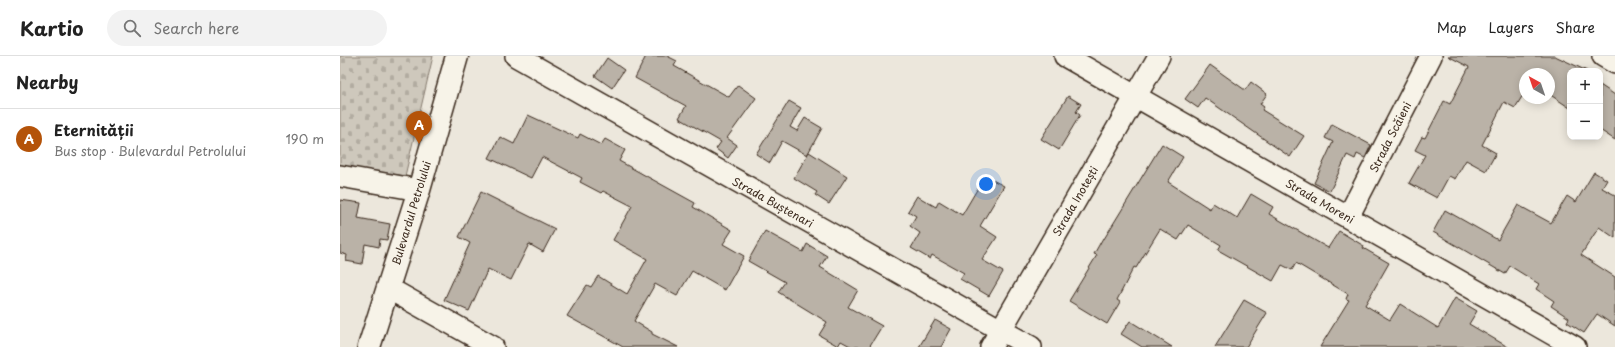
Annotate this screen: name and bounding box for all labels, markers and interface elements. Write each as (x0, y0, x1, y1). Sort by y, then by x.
search box (107, 10, 387, 46)
text: Kartio (20, 14, 83, 42)
text: Search here (153, 16, 239, 39)
icon: search (121, 17, 143, 39)
text: Map (1437, 17, 1467, 38)
text: Layers (1489, 17, 1534, 38)
text: Share (1556, 17, 1595, 38)
north arrow (1519, 68, 1555, 104)
map controls (1567, 68, 1603, 140)
button: + (1567, 68, 1603, 104)
text: Nearby (16, 69, 78, 95)
street label: Strada Scăieni (1365, 99, 1415, 175)
button: − (1567, 104, 1603, 140)
pin: A (406, 111, 432, 144)
text: Eternității (54, 118, 134, 141)
text: A (24, 129, 34, 148)
text: 190 m (285, 129, 324, 148)
text: Bus stop · Bulevardul Petrolului (54, 141, 246, 160)
street label: Bulevardul Petrolului (387, 159, 435, 267)
street label: Strada Inotești (1048, 163, 1102, 239)
street label: Strada Buștenari (729, 173, 817, 231)
your location (976, 174, 996, 194)
street label: Strada Moreni (1282, 174, 1358, 228)

